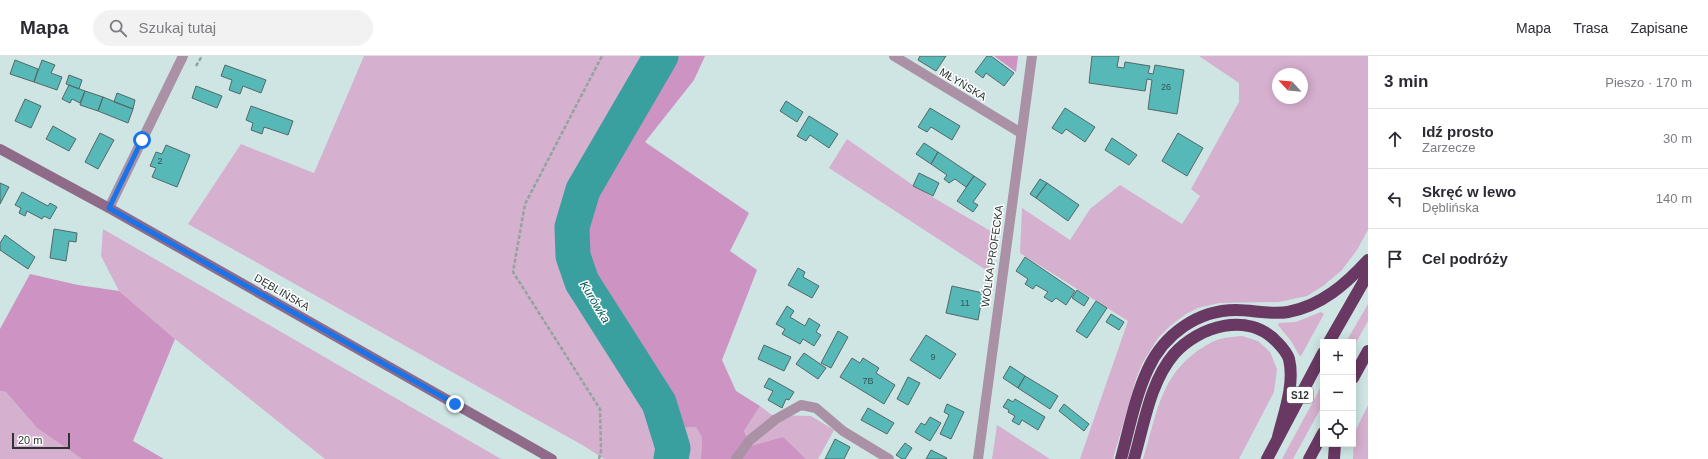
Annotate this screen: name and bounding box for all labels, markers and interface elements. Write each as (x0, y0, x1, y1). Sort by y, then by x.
search box (93, 10, 373, 46)
text: Mapa (20, 17, 69, 38)
icon: search (107, 17, 129, 39)
text: Szukaj tutaj (139, 19, 216, 36)
text: Mapa (1516, 20, 1551, 36)
text: Trasa (1573, 20, 1608, 36)
text: Zapisane (1630, 20, 1688, 36)
street label: MŁYŃSKA (937, 65, 989, 103)
north arrow (1272, 68, 1308, 104)
text: 3 min (1384, 72, 1428, 91)
text: Pieszo · 170 m (1605, 75, 1692, 90)
house number: 26 (1161, 82, 1171, 92)
text: Idź prosto (1422, 123, 1494, 140)
icon: ahead (1384, 128, 1406, 150)
route start (133, 131, 151, 149)
text: 30 m (1663, 131, 1692, 146)
text: Zarzecze (1422, 140, 1475, 155)
house number: 2 (157, 156, 163, 166)
text: Skręć w lewo (1422, 183, 1516, 200)
icon: left (1384, 188, 1406, 210)
text: 140 m (1656, 191, 1692, 206)
text: Dęblińska (1422, 200, 1479, 215)
street label: WÓLKA PROFECKA (979, 204, 1005, 308)
icon: arrive (1384, 248, 1406, 270)
text: Cel podróży (1422, 250, 1508, 267)
street label: DĘBLIŃSKA (252, 271, 312, 313)
water label: Kurówka (577, 278, 613, 326)
house number: 11 (960, 298, 970, 308)
map controls (1320, 339, 1356, 447)
button: + (1320, 339, 1356, 375)
house number: 9 (930, 352, 936, 362)
button: − (1320, 375, 1356, 411)
house number: 7B (862, 376, 874, 386)
road number: S12 (1287, 387, 1313, 403)
route end (446, 395, 464, 413)
button: locate (1320, 411, 1356, 447)
scale bar (12, 431, 70, 450)
text: 20 m (18, 434, 42, 446)

